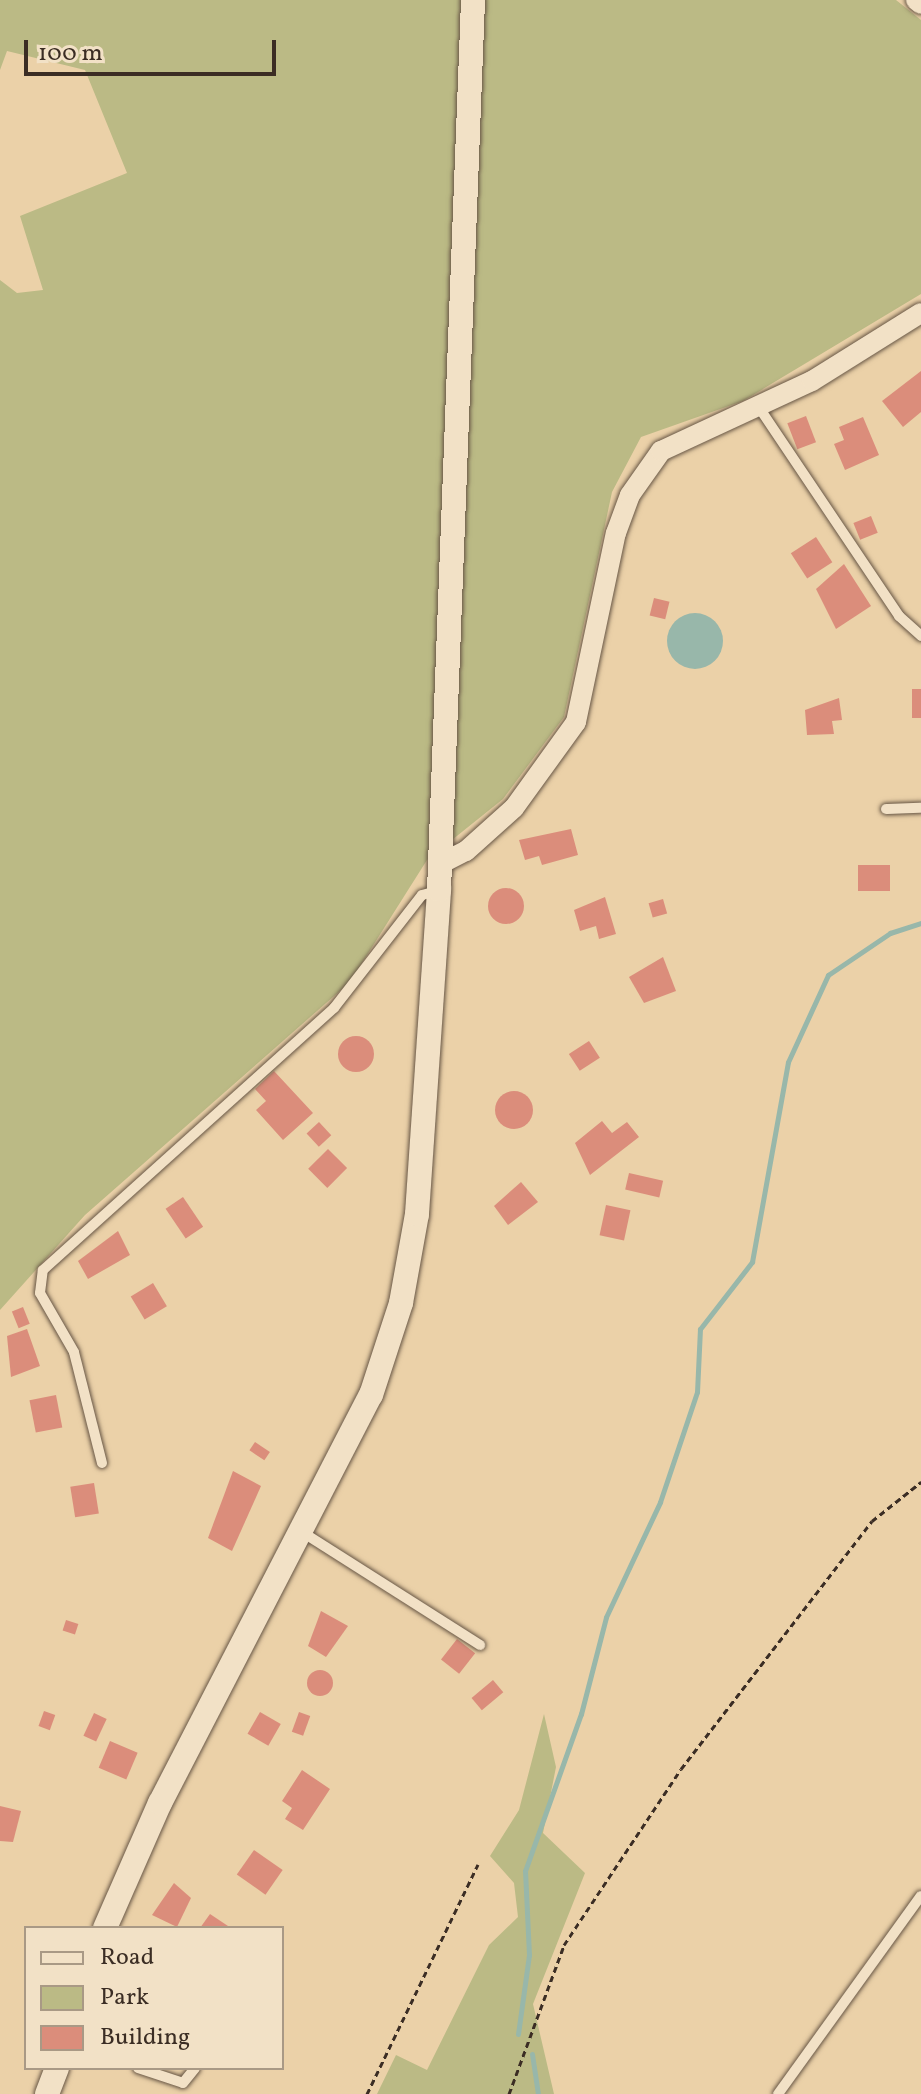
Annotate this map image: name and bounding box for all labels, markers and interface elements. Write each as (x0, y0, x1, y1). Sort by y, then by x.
scale bar (28, 24, 280, 74)
text: 100 m (38, 37, 103, 71)
legend (24, 1926, 284, 2070)
text: Road (100, 1941, 154, 1975)
text: Park (100, 1981, 149, 2015)
text: Building (100, 2021, 190, 2055)

